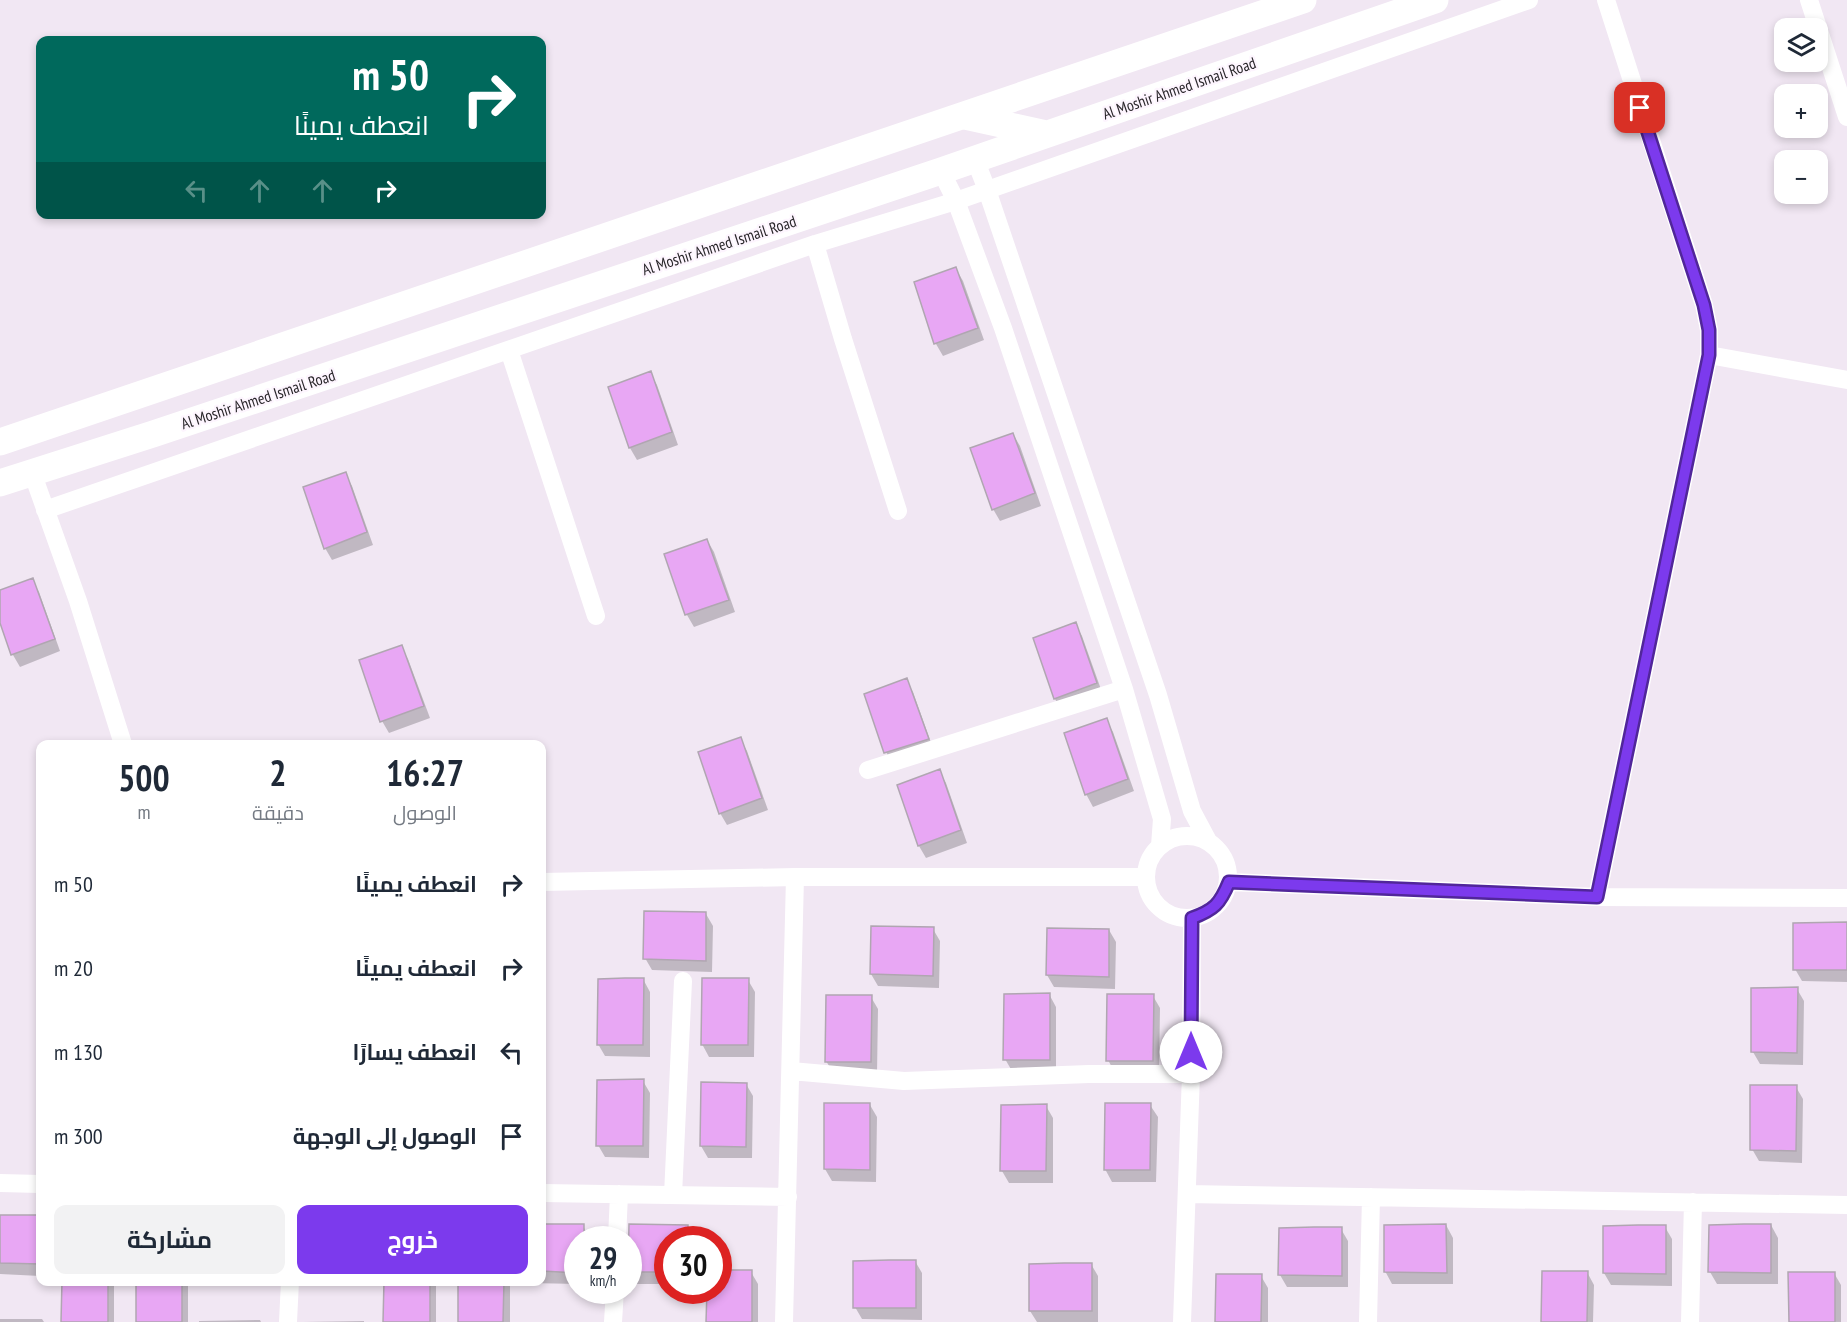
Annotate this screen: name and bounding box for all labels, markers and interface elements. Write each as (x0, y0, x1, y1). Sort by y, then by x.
map controls (1774, 18, 1828, 204)
button: layers (1774, 18, 1828, 72)
text: 50 m (352, 47, 429, 102)
street label: Al Moshir Ahmed Ismail Road (1100, 52, 1258, 124)
icon: right (450, 60, 528, 138)
pin (1614, 82, 1665, 133)
button: + (1774, 84, 1828, 138)
icon: arrive (1623, 91, 1656, 124)
text: انعطف يمينًا (294, 108, 429, 142)
button: − (1774, 150, 1828, 204)
icon: left (180, 174, 213, 207)
icon: ahead (243, 174, 276, 207)
icon: ahead (306, 174, 339, 207)
icon: right (369, 174, 402, 207)
street label: Al Moshir Ahmed Ismail Road (639, 211, 799, 279)
street label: Al Moshir Ahmed Ismail Road (178, 365, 338, 433)
text: 2 (269, 749, 287, 796)
text: 16:27 (386, 749, 464, 796)
text: 500 (118, 754, 170, 801)
text: m (137, 799, 150, 825)
text: دقيقة (252, 800, 304, 826)
text: الوصول (393, 800, 457, 826)
icon: right (495, 868, 528, 901)
text: 50 m (54, 870, 93, 898)
text: انعطف يمينًا (355, 870, 477, 898)
icon: right (495, 952, 528, 985)
text: 20 m (54, 954, 93, 982)
text: انعطف يمينًا (355, 954, 477, 982)
position arrow (1159, 1020, 1223, 1084)
icon: left (495, 1036, 528, 1069)
text: 130 m (54, 1038, 103, 1066)
text: انعطف يسارًا (353, 1038, 477, 1066)
icon: arrive (495, 1120, 528, 1153)
text: 300 m (54, 1122, 103, 1150)
text: الوصول إلى الوجهة (293, 1122, 477, 1150)
button: مشاركة (54, 1205, 285, 1274)
button: خروج (297, 1205, 528, 1274)
speed limit sign: 30 (654, 1226, 732, 1304)
text: 29 (589, 1238, 617, 1277)
text: km/h (590, 1271, 616, 1290)

